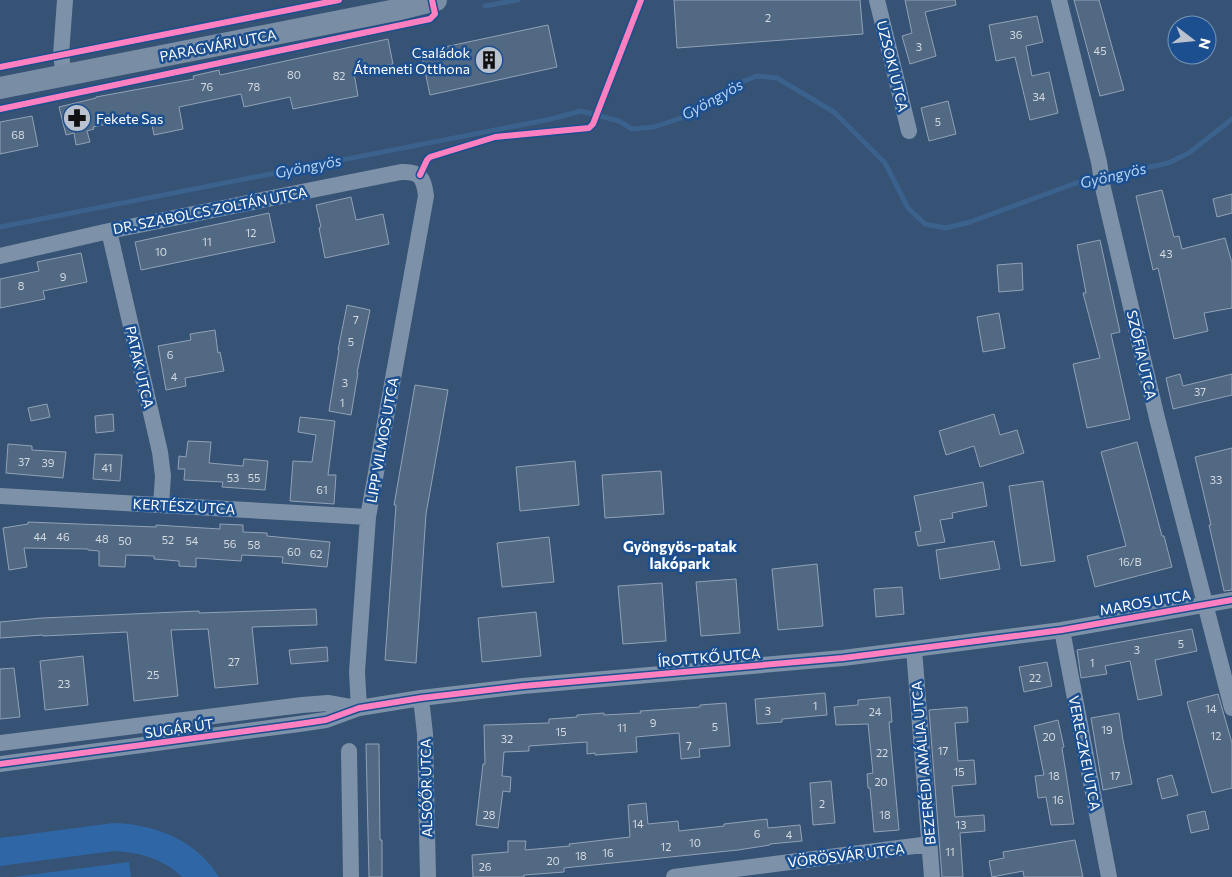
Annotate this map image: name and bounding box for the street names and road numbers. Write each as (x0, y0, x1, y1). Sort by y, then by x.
street label: UZSOKI UTCA (873, 19, 913, 114)
street label: PARAGVÁRI UTCA (158, 25, 278, 65)
street label: DR. SZABOLCS ZOLTÁN UTCA (111, 183, 309, 237)
street label: SZÓFIA UTCA (1123, 309, 1161, 402)
street label: PATAK UTCA (122, 324, 158, 410)
street label: LIPP VILMOS UTCA (363, 376, 401, 504)
street label: KERTÉSZ UTCA (132, 495, 236, 517)
street label: MAROS UTCA (1098, 586, 1192, 618)
street label: ÍROTTKŐ UTCA (657, 644, 761, 670)
street label: BEZERÉDI AMÁLIA UTCA (907, 680, 939, 846)
street label: VERECZKEI UTCA (1066, 694, 1105, 812)
street label: SUGÁR ÚT (143, 715, 215, 741)
street label: ALSÓŐR UTCA (417, 738, 435, 838)
street label: VÖRÖSVÁR UTCA (787, 839, 906, 871)

